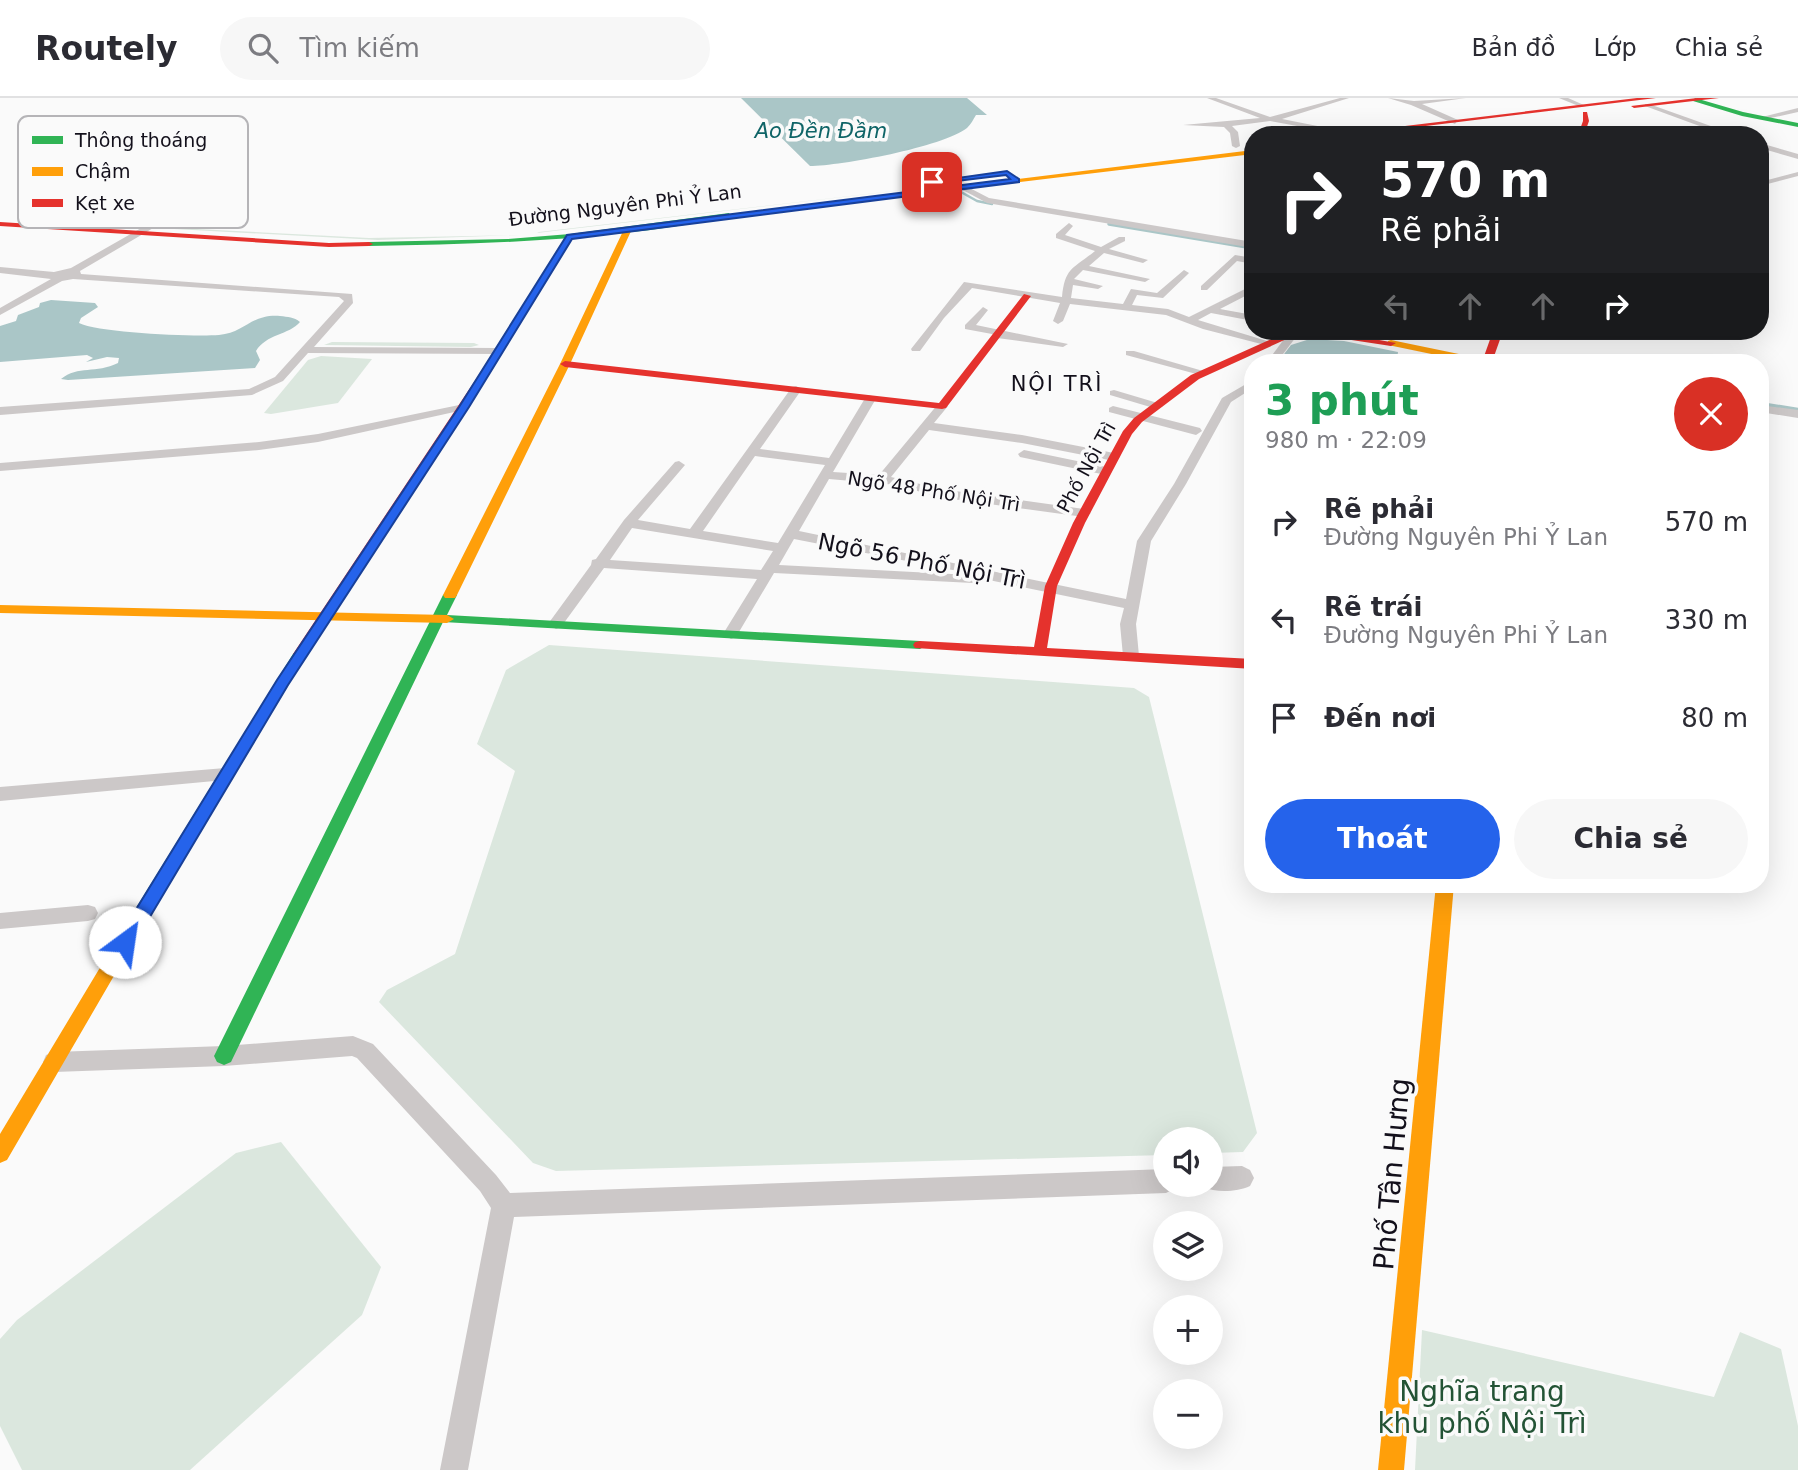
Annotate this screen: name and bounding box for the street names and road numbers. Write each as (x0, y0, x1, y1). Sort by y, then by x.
street label: Đường Nguyên Phi Ỷ Lan (507, 178, 743, 230)
street label: Phố Nội Trì (1052, 418, 1120, 516)
street label: Ngõ 48 Phố Nội Trì (846, 466, 1022, 516)
street label: Ngõ 56 Phố Nội Trì (816, 528, 1028, 594)
street label: Phố Tân Hưng (1367, 1077, 1417, 1271)

